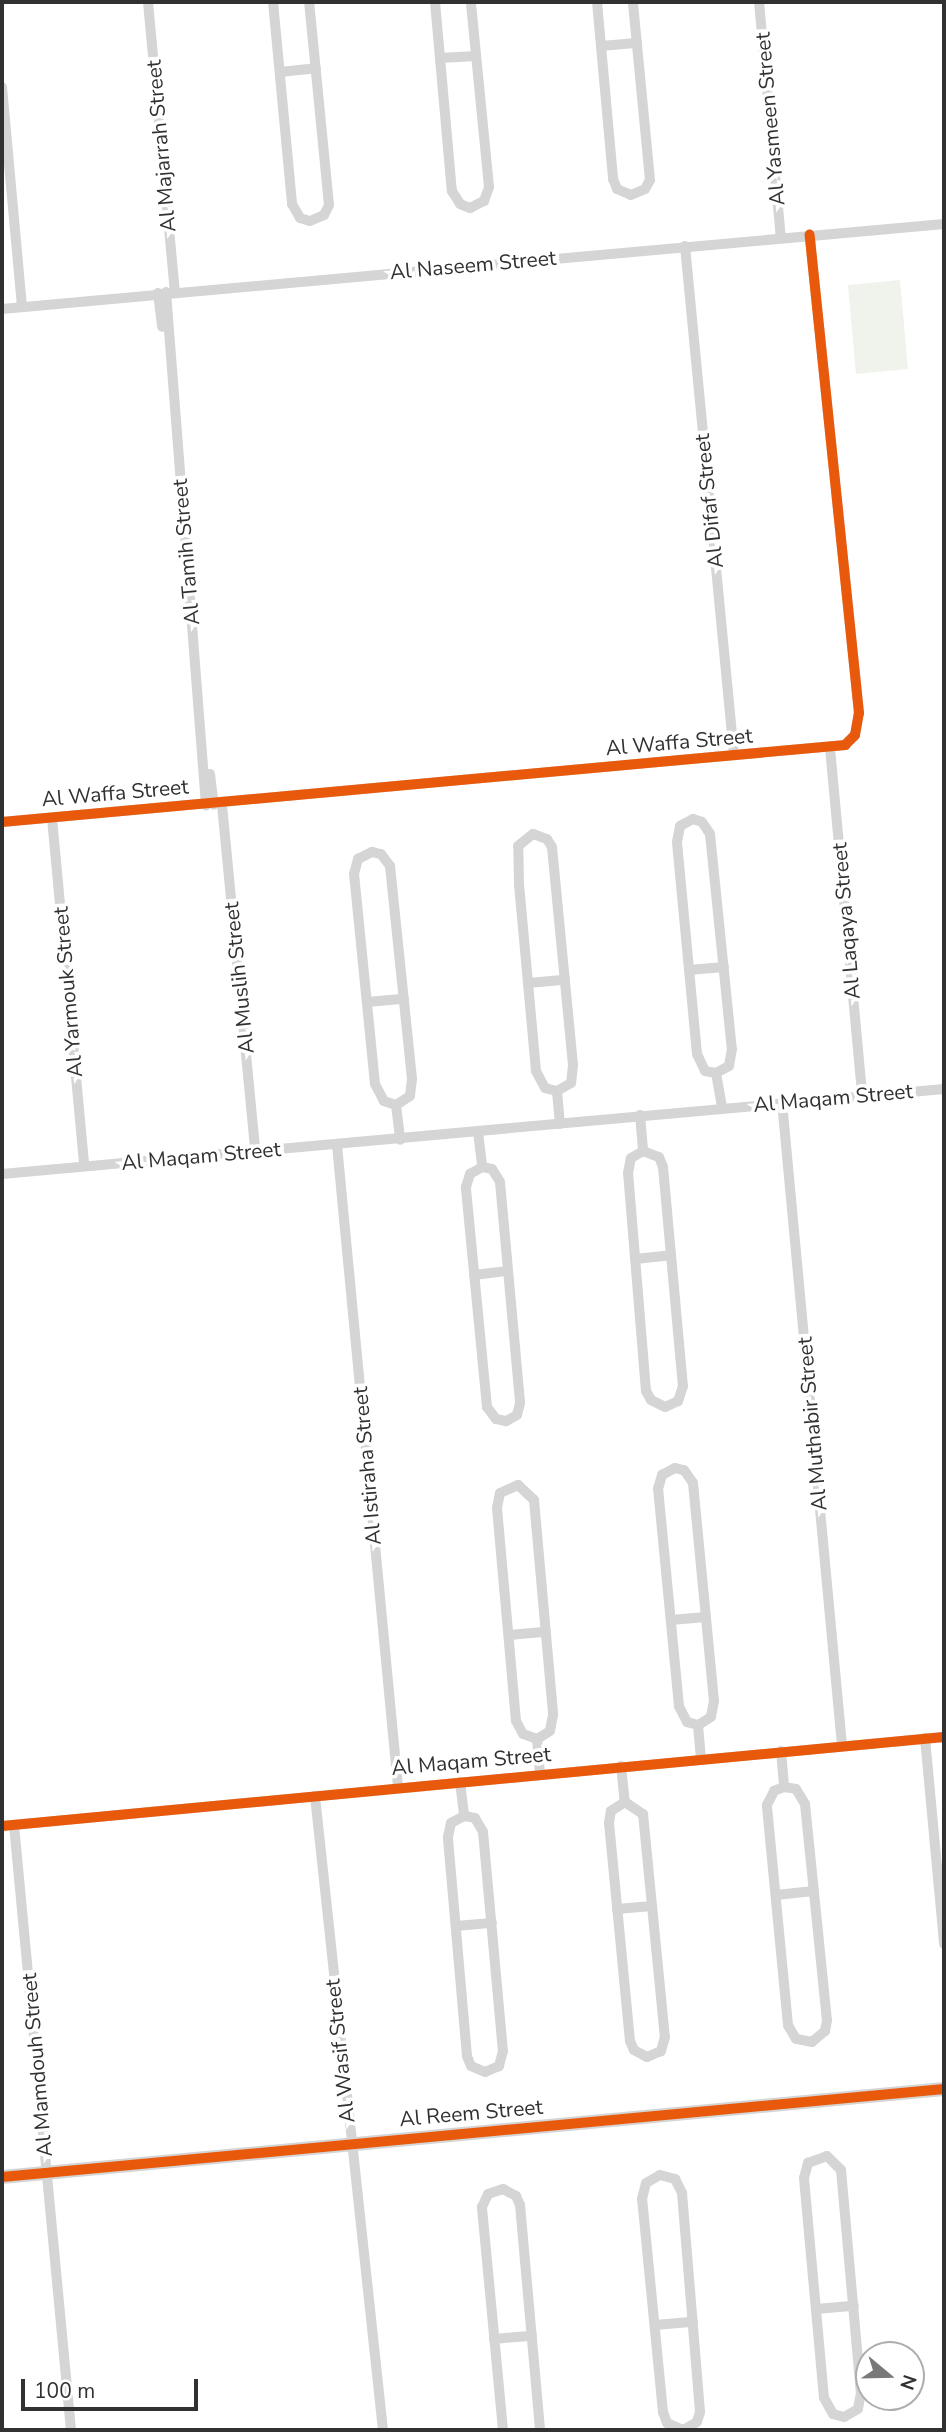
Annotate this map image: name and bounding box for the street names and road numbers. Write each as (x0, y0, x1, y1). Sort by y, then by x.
street label: Al Yasmeen Street (750, 31, 790, 207)
street label: Al Majarrah Street (141, 59, 181, 233)
street label: Al Naseem Street (389, 245, 557, 285)
street label: Al Difaf Street (689, 433, 729, 569)
street label: Al Tamih Street (167, 478, 205, 626)
street label: Al Waffa Street (605, 723, 753, 761)
street label: Al Waffa Street (41, 774, 189, 812)
street label: Al Laqaya Street (827, 842, 865, 1000)
street label: Al Muslih Street (219, 901, 259, 1055)
street label: Al Yarmouk Street (48, 906, 88, 1078)
street label: Al Maqam Street (752, 1078, 914, 1118)
street label: Al Maqam Street (120, 1136, 282, 1176)
street label: Al Muthabir Street (792, 1336, 832, 1512)
street label: Al Istiraha Street (348, 1386, 386, 1546)
street label: Al Maqam Street (390, 1741, 552, 1781)
street label: Al Mamdouh Street (16, 1972, 58, 2158)
street label: Al Wasif Street (320, 1978, 360, 2124)
street label: Al Reem Street (398, 2094, 544, 2132)

